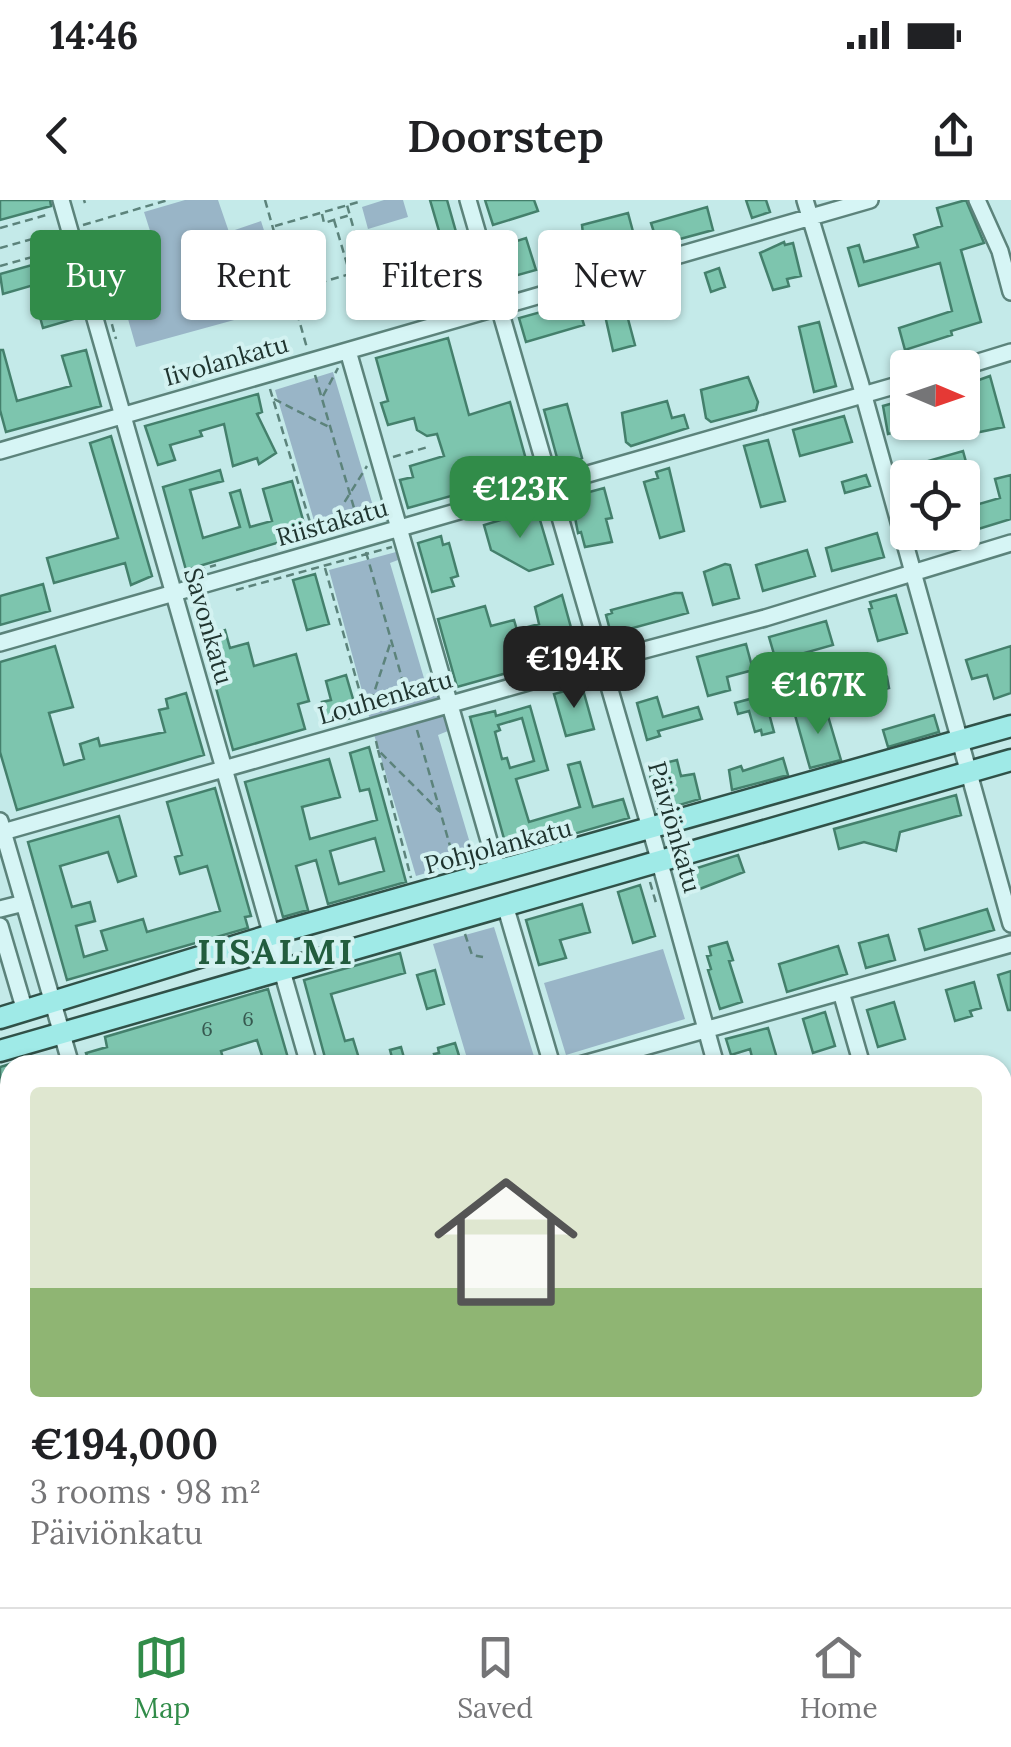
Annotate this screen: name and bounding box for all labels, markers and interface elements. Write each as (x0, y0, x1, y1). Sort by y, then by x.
text: 14:46 (50, 11, 138, 59)
text: Doorstep (407, 107, 604, 164)
icon: back (30, 108, 85, 163)
icon: share (926, 108, 981, 163)
chip: Buy (30, 230, 161, 320)
chip: Rent (181, 230, 326, 320)
chip: Filters (346, 230, 518, 320)
chip: New (538, 230, 681, 320)
street label: Iivolankatu (160, 327, 292, 393)
north arrow (890, 350, 980, 440)
map controls (890, 350, 980, 550)
pin: €123K (450, 456, 590, 541)
button: locate (890, 460, 980, 550)
text: €123K (472, 468, 568, 509)
street label: Riistakatu (272, 491, 392, 553)
street label: Savonkatu (177, 564, 241, 688)
pin: €194K (504, 626, 644, 711)
text: €194K (525, 638, 623, 679)
pin: €167K (748, 652, 888, 737)
street label: Louhenkatu (314, 663, 456, 731)
text: €167K (770, 664, 866, 705)
street label: Päiviönkatu (641, 758, 709, 896)
street label: Pohjolankatu (421, 811, 575, 881)
district label: IISALMI (197, 929, 355, 974)
house number: 6 (242, 1006, 254, 1031)
house number: 6 (201, 1016, 213, 1041)
icon: home (416, 1152, 596, 1332)
text: €194,000 (30, 1417, 218, 1471)
text: 3 rooms · 98 m² (30, 1471, 261, 1512)
text: Päiviönkatu (30, 1512, 203, 1553)
tab: Map (133, 1630, 190, 1726)
tab: Saved (457, 1630, 533, 1726)
tab: Home (800, 1630, 878, 1726)

